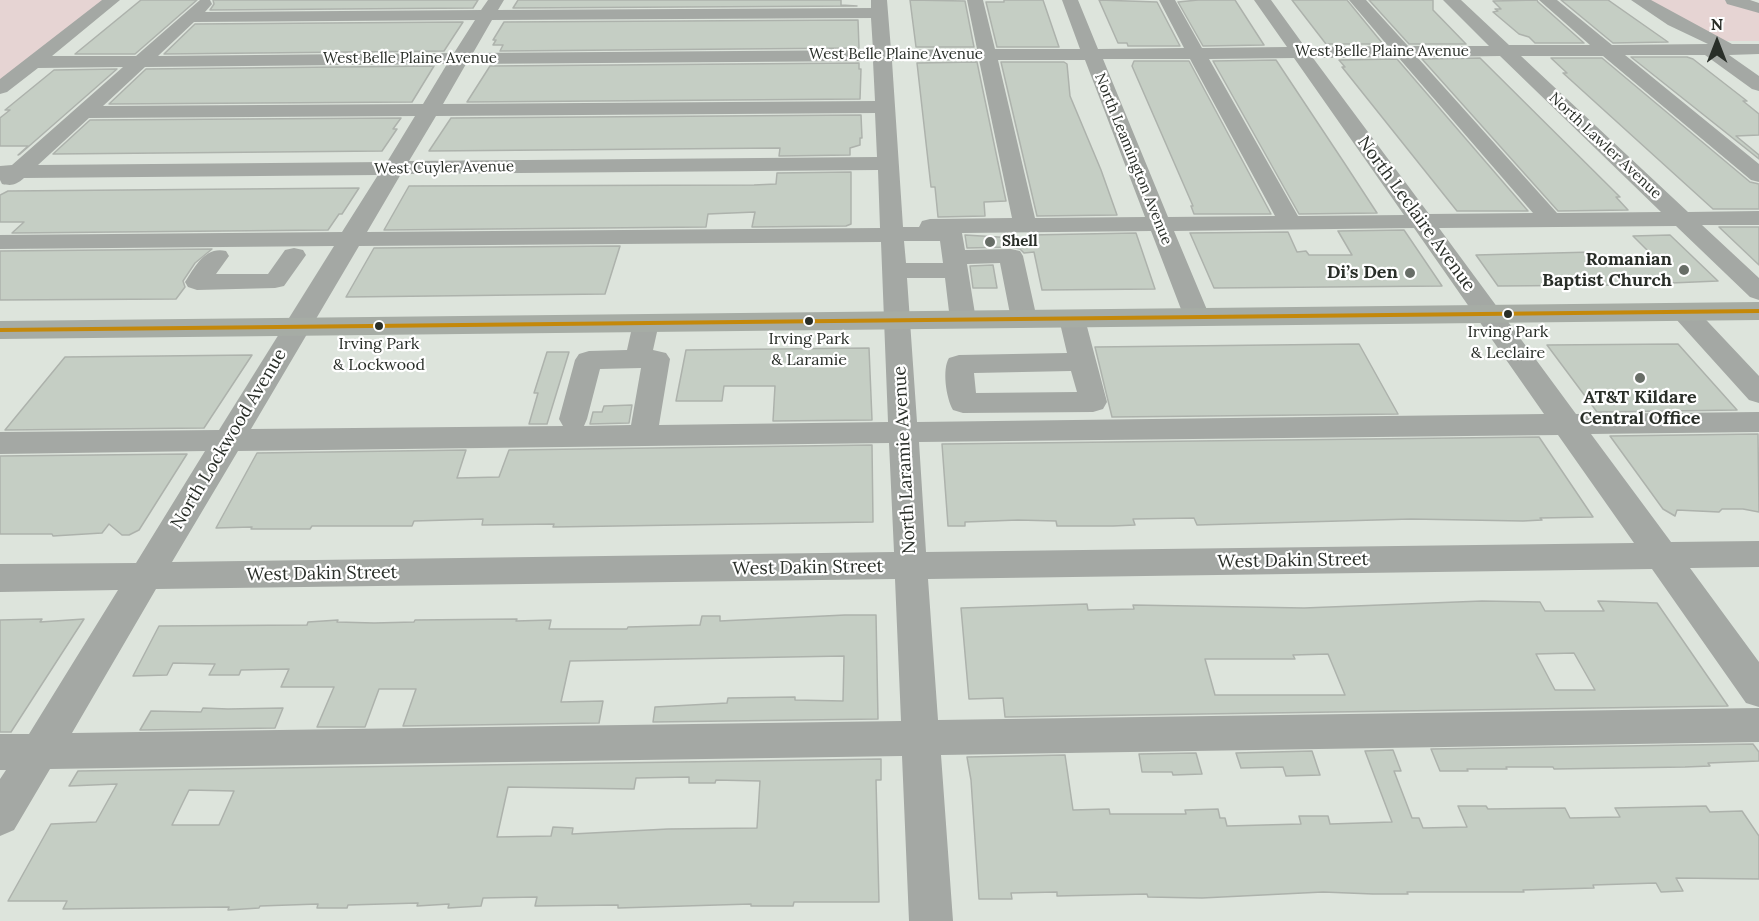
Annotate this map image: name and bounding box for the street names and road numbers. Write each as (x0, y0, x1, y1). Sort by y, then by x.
street label: West Belle Plaine Avenue (1295, 43, 1469, 61)
street label: West Belle Plaine Avenue (809, 46, 983, 64)
street label: West Belle Plaine Avenue (323, 50, 497, 68)
street label: North Leamington Avenue (1090, 71, 1176, 247)
street label: North Lawler Avenue (1545, 89, 1665, 203)
street label: North Leclaire Avenue (1352, 132, 1480, 296)
street label: West Cuyler Avenue (374, 158, 514, 178)
street label: North Lockwood Avenue (167, 345, 291, 533)
street label: North Laramie Avenue (889, 365, 921, 555)
street label: West Dakin Street (1217, 549, 1369, 573)
street label: West Dakin Street (732, 556, 884, 580)
street label: West Dakin Street (246, 562, 398, 586)

